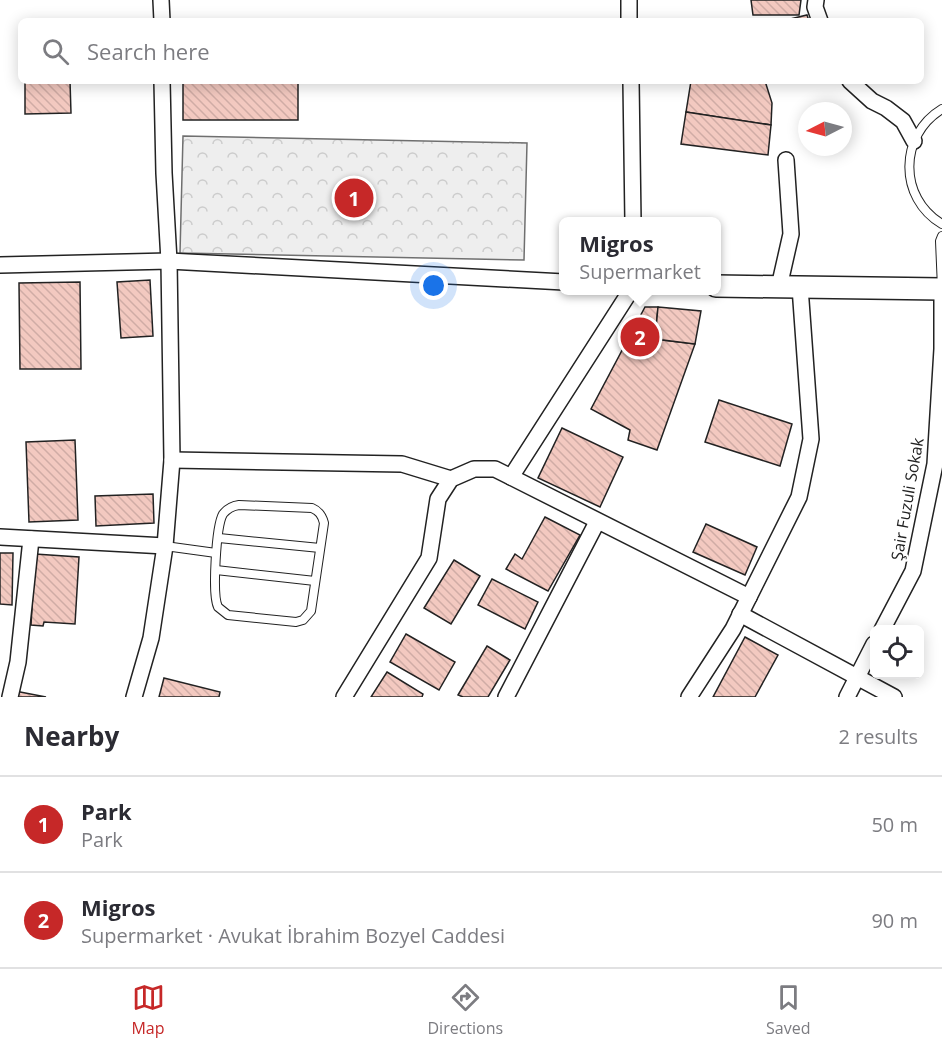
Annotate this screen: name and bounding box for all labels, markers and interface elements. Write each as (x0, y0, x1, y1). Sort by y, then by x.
search box (18, 18, 924, 84)
icon: search (39, 35, 72, 68)
text: Search here (87, 36, 210, 66)
north arrow (798, 102, 852, 156)
pin: 1 (334, 176, 374, 220)
popup (559, 217, 721, 295)
text: Migros (579, 228, 654, 258)
text: Supermarket (579, 258, 701, 285)
your location (419, 271, 448, 300)
pin: 2 (620, 314, 660, 360)
street label: Şair Fuzuli Sokak (885, 435, 929, 562)
map controls (870, 625, 924, 679)
button: locate (870, 625, 924, 679)
text: Nearby (24, 718, 119, 754)
text: 2 results (838, 723, 918, 750)
text: Park (81, 796, 132, 826)
text: 1 (38, 811, 49, 838)
text: 50 m (871, 811, 918, 838)
text: Park (81, 826, 123, 853)
text: Migros (81, 892, 155, 922)
text: 2 (38, 907, 49, 934)
text: 90 m (871, 907, 918, 934)
text: Supermarket · Avukat İbrahim Bozyel Caddesi (81, 922, 505, 949)
tab: Map (131, 981, 165, 1039)
tab: Directions (427, 981, 503, 1039)
tab: Saved (766, 981, 811, 1039)

